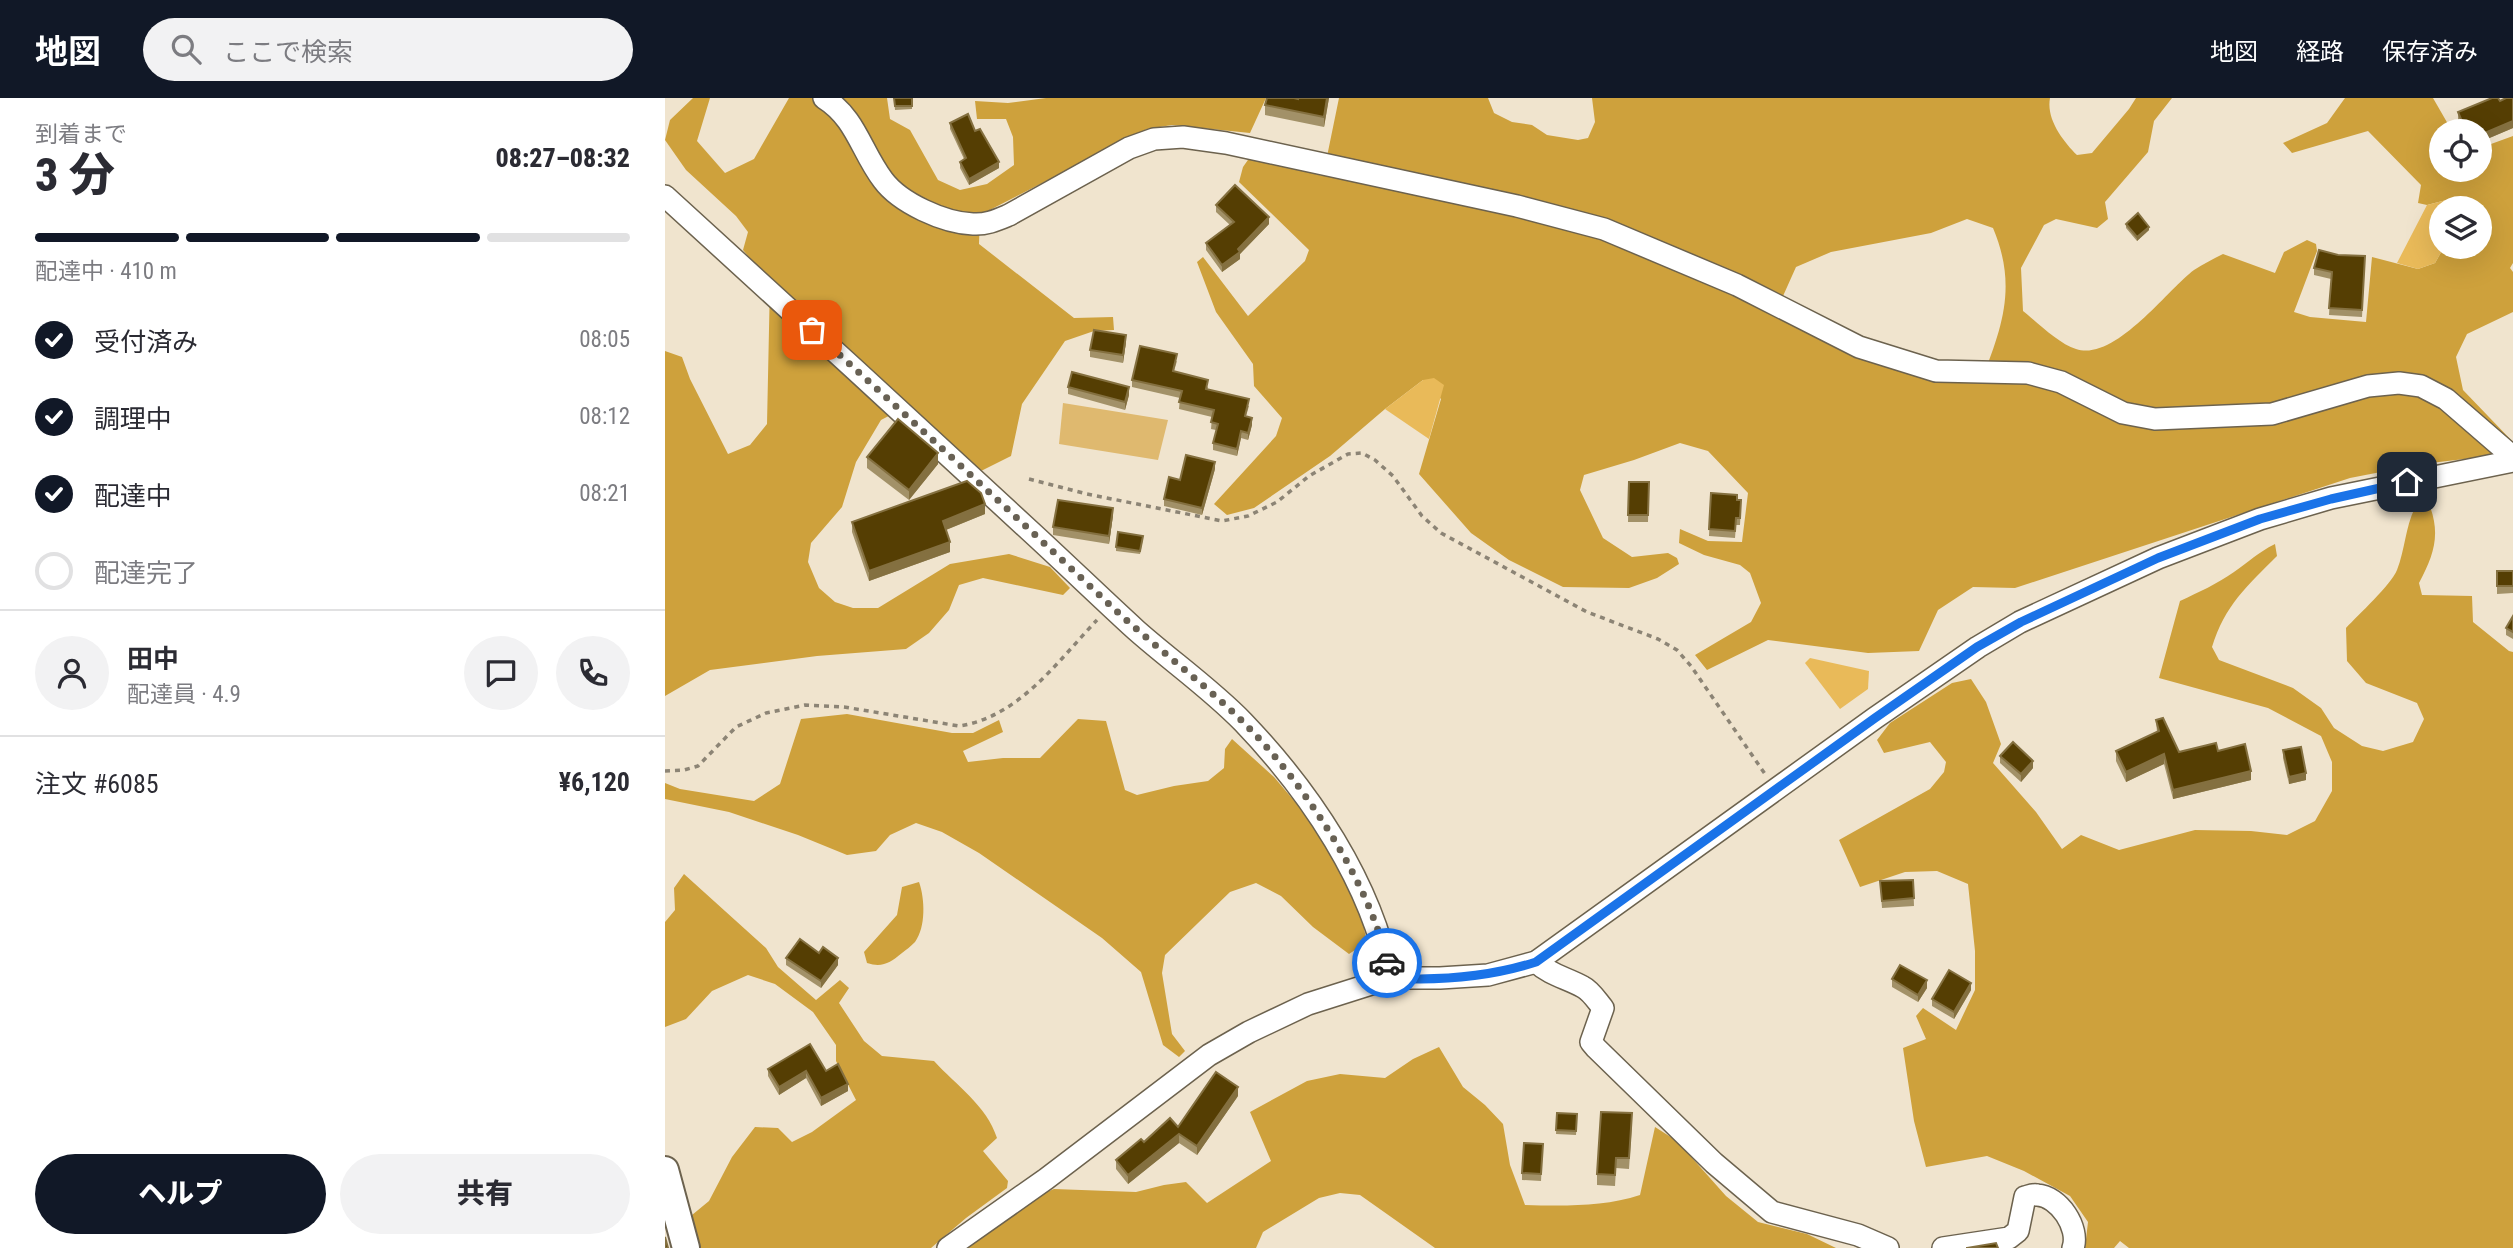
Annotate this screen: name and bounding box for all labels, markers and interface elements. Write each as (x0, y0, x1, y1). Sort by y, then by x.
search box (143, 18, 633, 81)
icon: search (167, 30, 205, 68)
text: 地図 (35, 32, 101, 71)
text: ここで検索 (223, 37, 353, 67)
text: 地図 (2210, 38, 2258, 66)
text: 経路 (2296, 38, 2344, 66)
text: 保存済み (2382, 38, 2478, 66)
map controls (2429, 119, 2492, 259)
button: locate (2429, 119, 2492, 182)
text: 到着まで (35, 121, 127, 148)
text: 08:27–08:32 (496, 143, 630, 173)
text: 3 分 (35, 148, 115, 202)
button: layers (2429, 196, 2492, 259)
text: 配達中 · 410 m (35, 258, 177, 285)
pin (782, 300, 842, 360)
icon: bag (793, 311, 831, 349)
icon: check (35, 321, 73, 359)
text: 08:05 (579, 326, 630, 353)
text: 受付済み (94, 327, 198, 357)
icon: check (35, 398, 73, 436)
text: 08:12 (579, 403, 630, 430)
text: 調理中 (94, 404, 172, 434)
pin (2377, 452, 2437, 512)
icon: home (2388, 463, 2426, 501)
icon: check (35, 475, 73, 513)
text: 08:21 (579, 480, 630, 507)
text: 配達中 (94, 481, 172, 511)
text: 配達完了 (94, 558, 198, 588)
button: person (35, 636, 109, 710)
button: chat (464, 636, 538, 710)
button: phone (556, 636, 630, 710)
text: 田中 (127, 644, 179, 674)
text: 配達員 · 4.9 (127, 681, 241, 708)
text: ¥6,120 (559, 767, 630, 797)
text: 注文 #6085 (35, 769, 159, 799)
courier (1352, 928, 1422, 998)
icon: car (1368, 944, 1406, 982)
button: ヘルプ (35, 1154, 326, 1234)
button: 共有 (340, 1154, 630, 1234)

